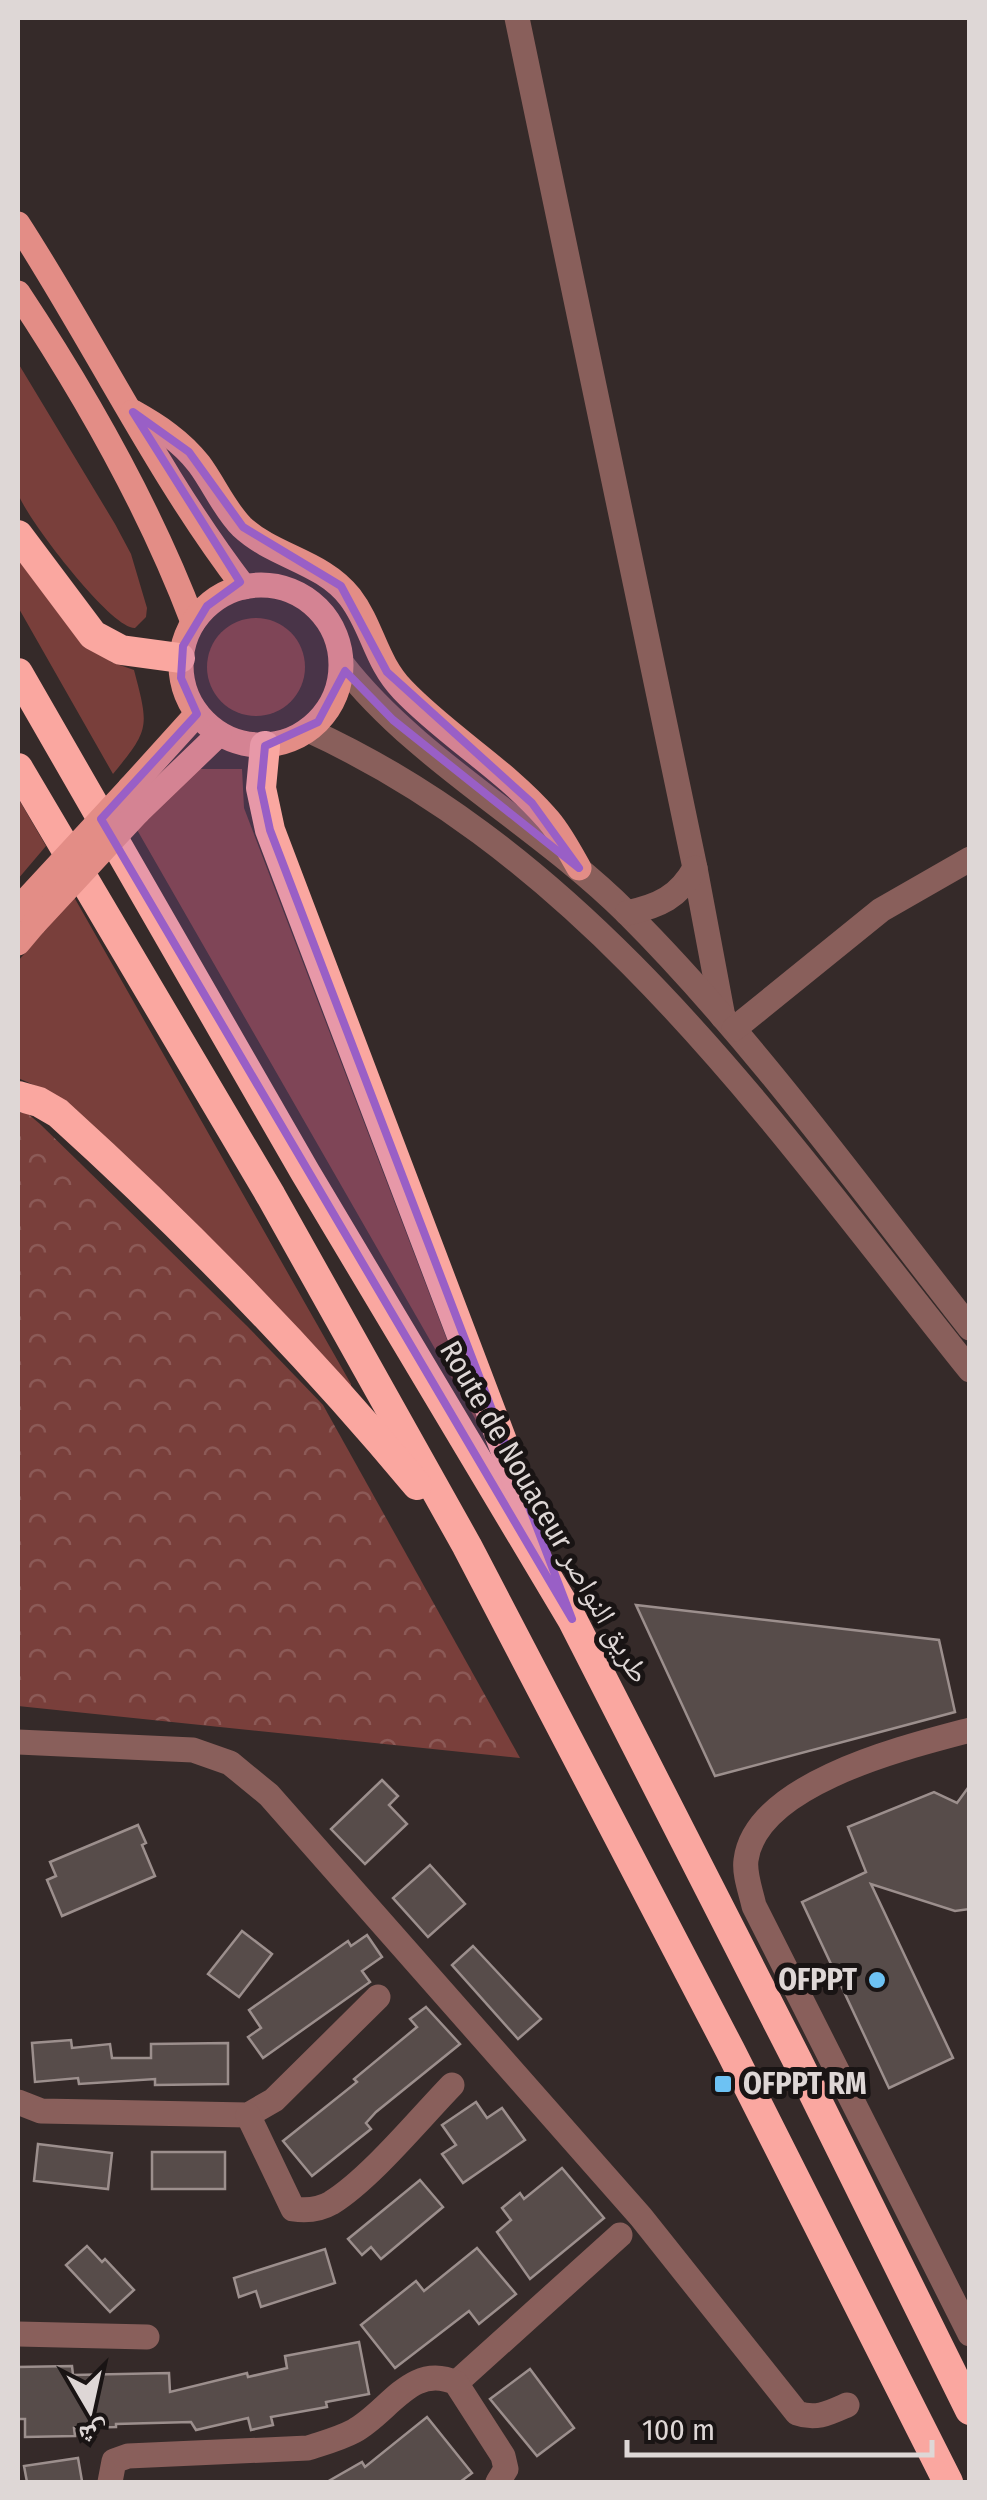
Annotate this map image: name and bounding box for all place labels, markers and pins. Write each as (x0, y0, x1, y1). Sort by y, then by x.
place label: OFPPT (778, 1962, 857, 1998)
marker: OFPPT (866, 1969, 888, 1991)
place label: OFPPT RM (743, 2066, 867, 2102)
marker: OFPPT RM (712, 2073, 734, 2095)

